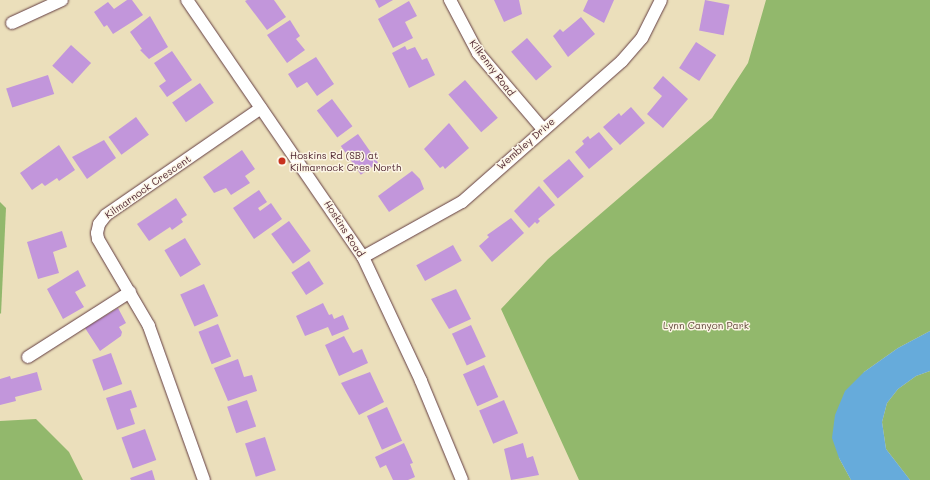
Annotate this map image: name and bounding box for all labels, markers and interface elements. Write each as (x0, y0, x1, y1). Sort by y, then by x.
street label: Kilkenny Road (467, 37, 517, 99)
street label: Wembley Drive (495, 116, 557, 172)
place label: Hoskins Rd (SB) at Kilmarnock Cres North (290, 149, 401, 172)
street label: Kilmarnock Crescent (103, 153, 193, 221)
marker: Hoskins Rd (SB) at Kilmarnock Cres North (277, 156, 287, 166)
street label: Hoskins Road (321, 199, 367, 259)
park label: Lynn Canyon Park (663, 320, 749, 332)

